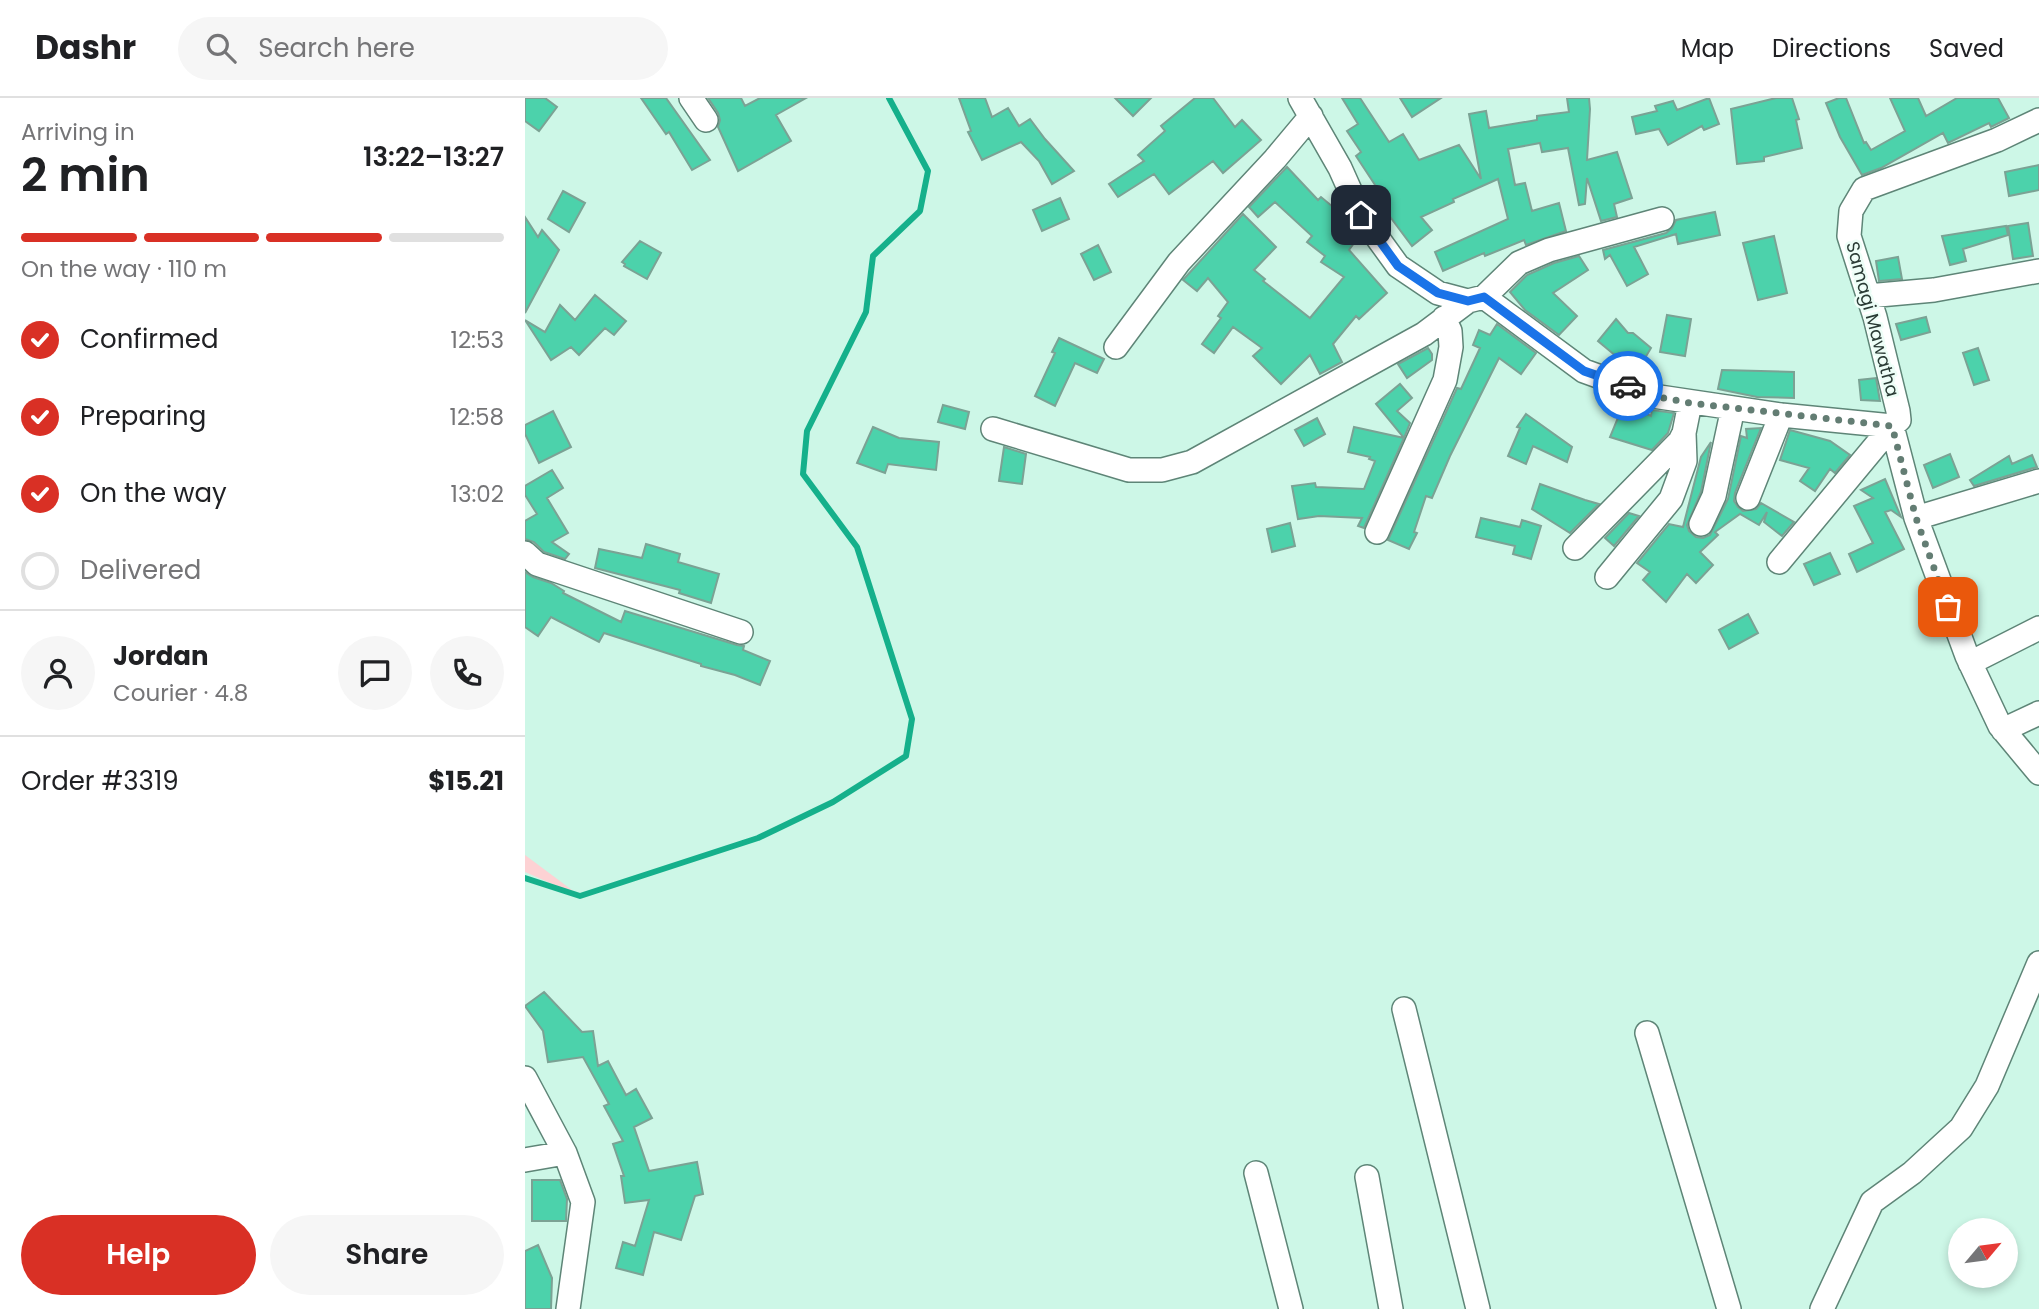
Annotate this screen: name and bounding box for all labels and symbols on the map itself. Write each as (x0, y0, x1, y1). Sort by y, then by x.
pin (1331, 185, 1391, 245)
street label: Samagi Mawatha (1840, 239, 1906, 399)
courier (1593, 351, 1663, 421)
pin (1918, 577, 1978, 637)
north arrow (1948, 1218, 2018, 1288)

